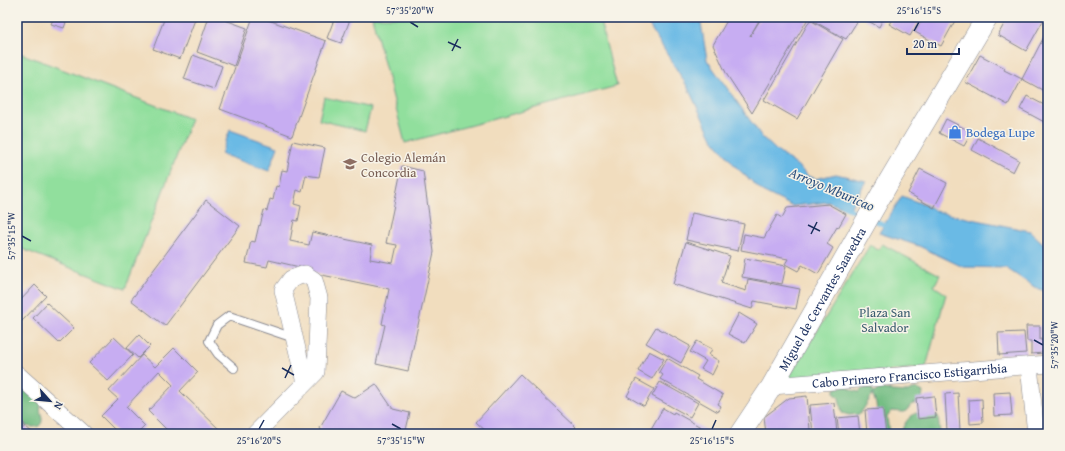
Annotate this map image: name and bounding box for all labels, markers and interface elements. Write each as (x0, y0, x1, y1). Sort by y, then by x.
text: 57°35'20"W (386, 3, 434, 18)
text: 25°16'15"S (897, 3, 941, 18)
scale bar (907, 30, 959, 56)
text: 20 m (913, 35, 937, 52)
place label: Bodega Lupe (966, 123, 1035, 142)
shop icon: Bodega Lupe (947, 124, 963, 140)
place label: Colegio Alemán Concordia (361, 148, 446, 182)
school or university icon: Colegio Alemán Concordia (342, 156, 358, 172)
water label: Arroyo Mburicao (785, 162, 878, 216)
text: 57°35'15"W (4, 212, 19, 260)
street label: Miguel de Cervantes Saavedra (774, 223, 871, 374)
park label: Plaza San Salvador (859, 303, 911, 337)
text: 57°35'20"W (1047, 321, 1062, 369)
street label: Cabo Primero Francisco Estigarribia (811, 358, 1009, 393)
north arrow (30, 381, 70, 421)
text: N (50, 399, 68, 413)
text: 25°16'20"S (237, 433, 281, 448)
text: 57°35'15"W (377, 433, 425, 448)
text: 25°16'15"S (690, 433, 734, 448)

